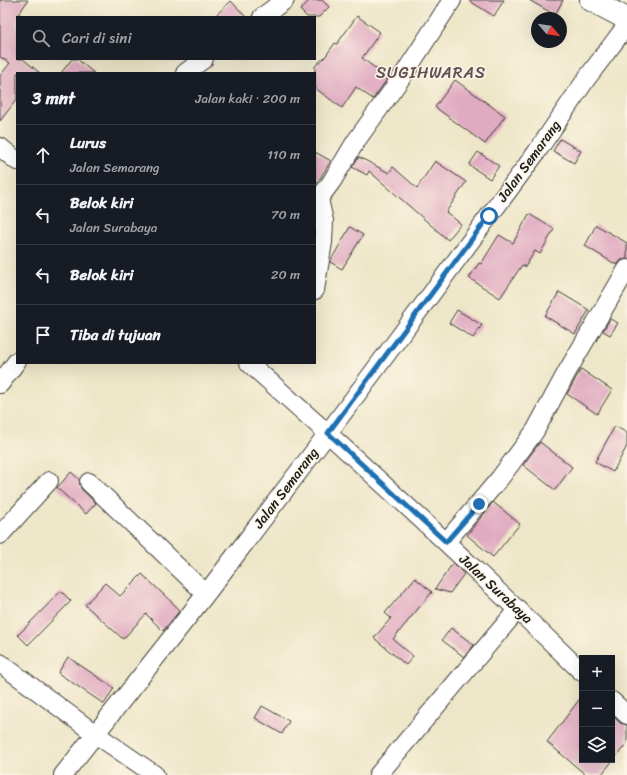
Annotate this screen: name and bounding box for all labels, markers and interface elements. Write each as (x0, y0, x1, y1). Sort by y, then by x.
north arrow (531, 12, 567, 48)
search box (16, 16, 316, 60)
text: Cari di sini (62, 25, 132, 51)
icon: search (30, 27, 52, 49)
district label: SUGIHWARAS (376, 58, 486, 87)
text: 3 mnt (32, 83, 75, 113)
text: Jalan kaki · 200 m (195, 87, 300, 110)
street label: Jalan Semarang (490, 115, 567, 208)
text: Lurus (70, 130, 106, 156)
text: 110 m (267, 143, 300, 166)
icon: ahead (32, 144, 54, 166)
text: Jalan Semarang (70, 156, 160, 179)
text: Belok kiri (70, 190, 133, 216)
text: 70 m (271, 203, 300, 226)
icon: left (32, 204, 54, 226)
route start (480, 207, 498, 225)
text: Jalan Surabaya (70, 216, 157, 239)
text: Belok kiri (70, 262, 133, 288)
text: 20 m (271, 263, 300, 286)
icon: left (32, 264, 54, 286)
text: Tiba di tujuan (70, 322, 161, 348)
icon: arrive (32, 324, 54, 346)
street label: Jalan Semarang (246, 442, 325, 535)
route end (470, 495, 488, 513)
street label: Jalan Surabaya (452, 547, 539, 630)
map controls (579, 655, 615, 763)
button: + (579, 655, 615, 691)
button: − (579, 691, 615, 727)
button: layers (579, 727, 615, 763)

